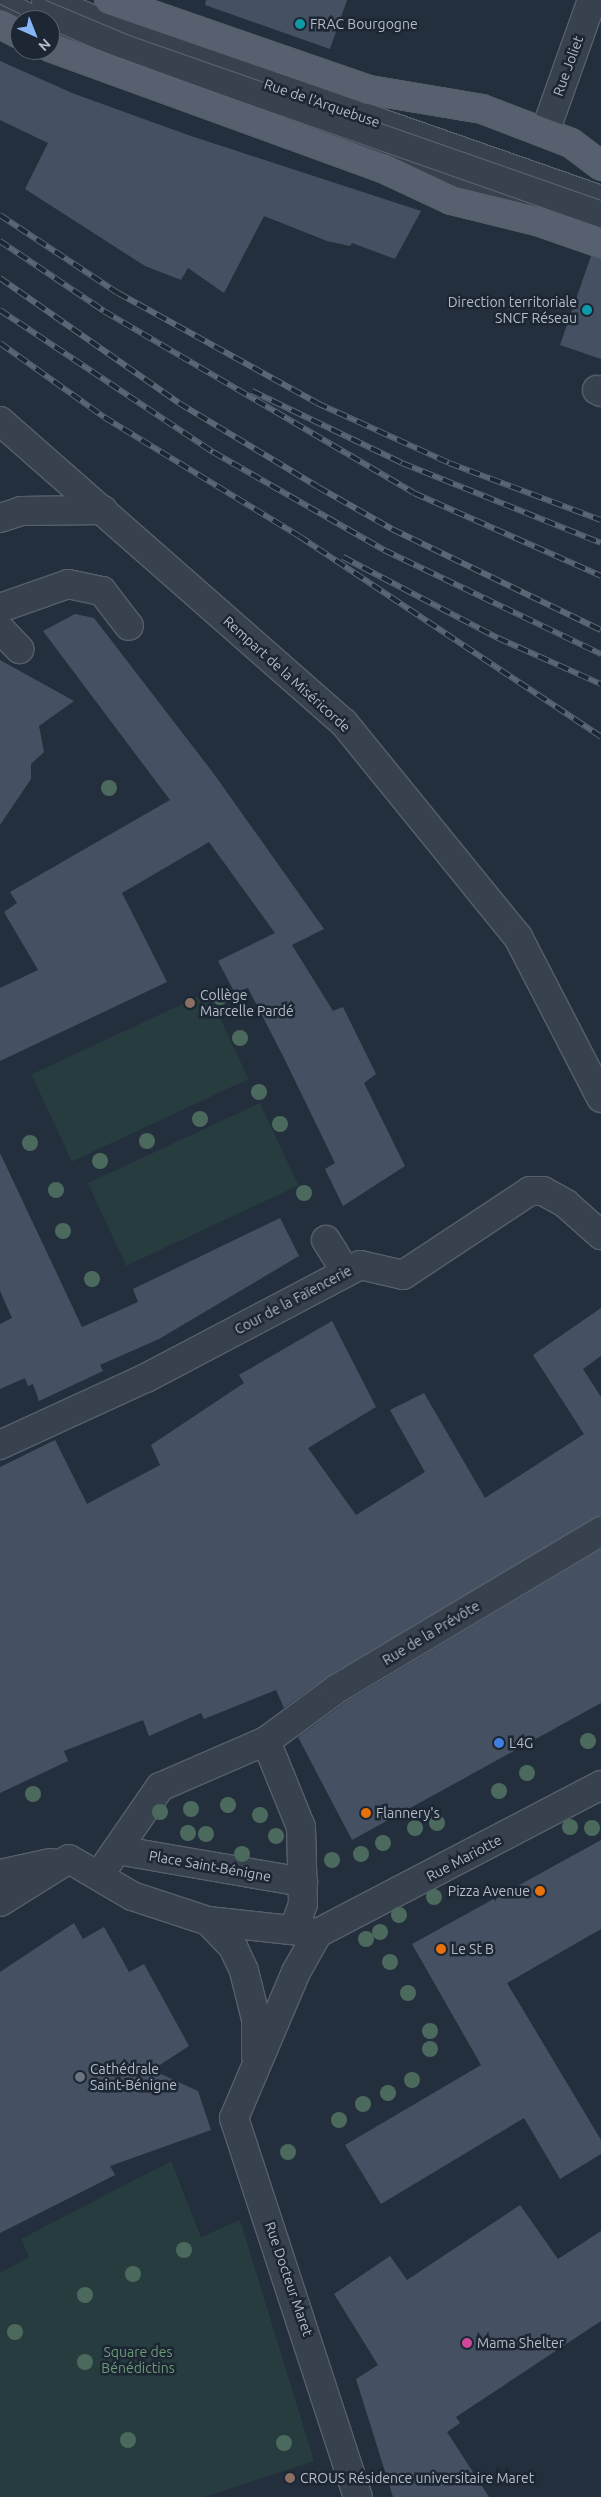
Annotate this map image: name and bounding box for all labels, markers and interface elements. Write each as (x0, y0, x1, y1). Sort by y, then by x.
north arrow (10, 10, 60, 60)
place label: FRAC Bourgogne (310, 16, 418, 32)
marker: FRAC Bourgogne (294, 18, 306, 30)
street label: Rue Joliet (549, 34, 587, 98)
text: N (35, 36, 54, 54)
street label: Rue de l'Arquebuse (262, 75, 382, 131)
place label: Direction territoriale SNCF Réseau (448, 294, 577, 326)
marker: Direction territoriale SNCF Réseau (581, 304, 593, 316)
street label: Rempart de la Miséricorde (220, 613, 354, 735)
place label: Collège Marcelle Pardé (200, 987, 294, 1020)
marker: Collège Marcelle Pardé (184, 997, 196, 1009)
street label: Cour de la Faïencerie (232, 1262, 354, 1338)
street label: Rue de la Prévôte (379, 1597, 483, 1669)
place label: L4G (509, 1735, 533, 1751)
marker: L4G (493, 1737, 505, 1749)
place label: Flannery's (376, 1805, 440, 1821)
marker: Flannery's (360, 1807, 372, 1819)
street label: Rue Mariotte (424, 1831, 504, 1885)
street label: Place Saint-Bénigne (148, 1847, 272, 1885)
place label: Pizza Avenue (448, 1883, 530, 1899)
marker: Pizza Avenue (534, 1885, 546, 1897)
place label: Le St B (451, 1941, 494, 1957)
marker: Le St B (435, 1943, 447, 1955)
place label: Cathédrale Saint-Bénigne (90, 2061, 177, 2094)
marker: Cathédrale Saint-Bénigne (74, 2071, 86, 2083)
street label: Rue Docteur Maret (262, 2220, 316, 2338)
place label: Mama Shelter (477, 2335, 564, 2351)
marker: Mama Shelter (461, 2337, 473, 2349)
park label: Square des Bénédictins (101, 2344, 175, 2376)
place label: CROUS Résidence universitaire Maret (300, 2470, 534, 2486)
marker: CROUS Résidence universitaire Maret (284, 2472, 296, 2484)

